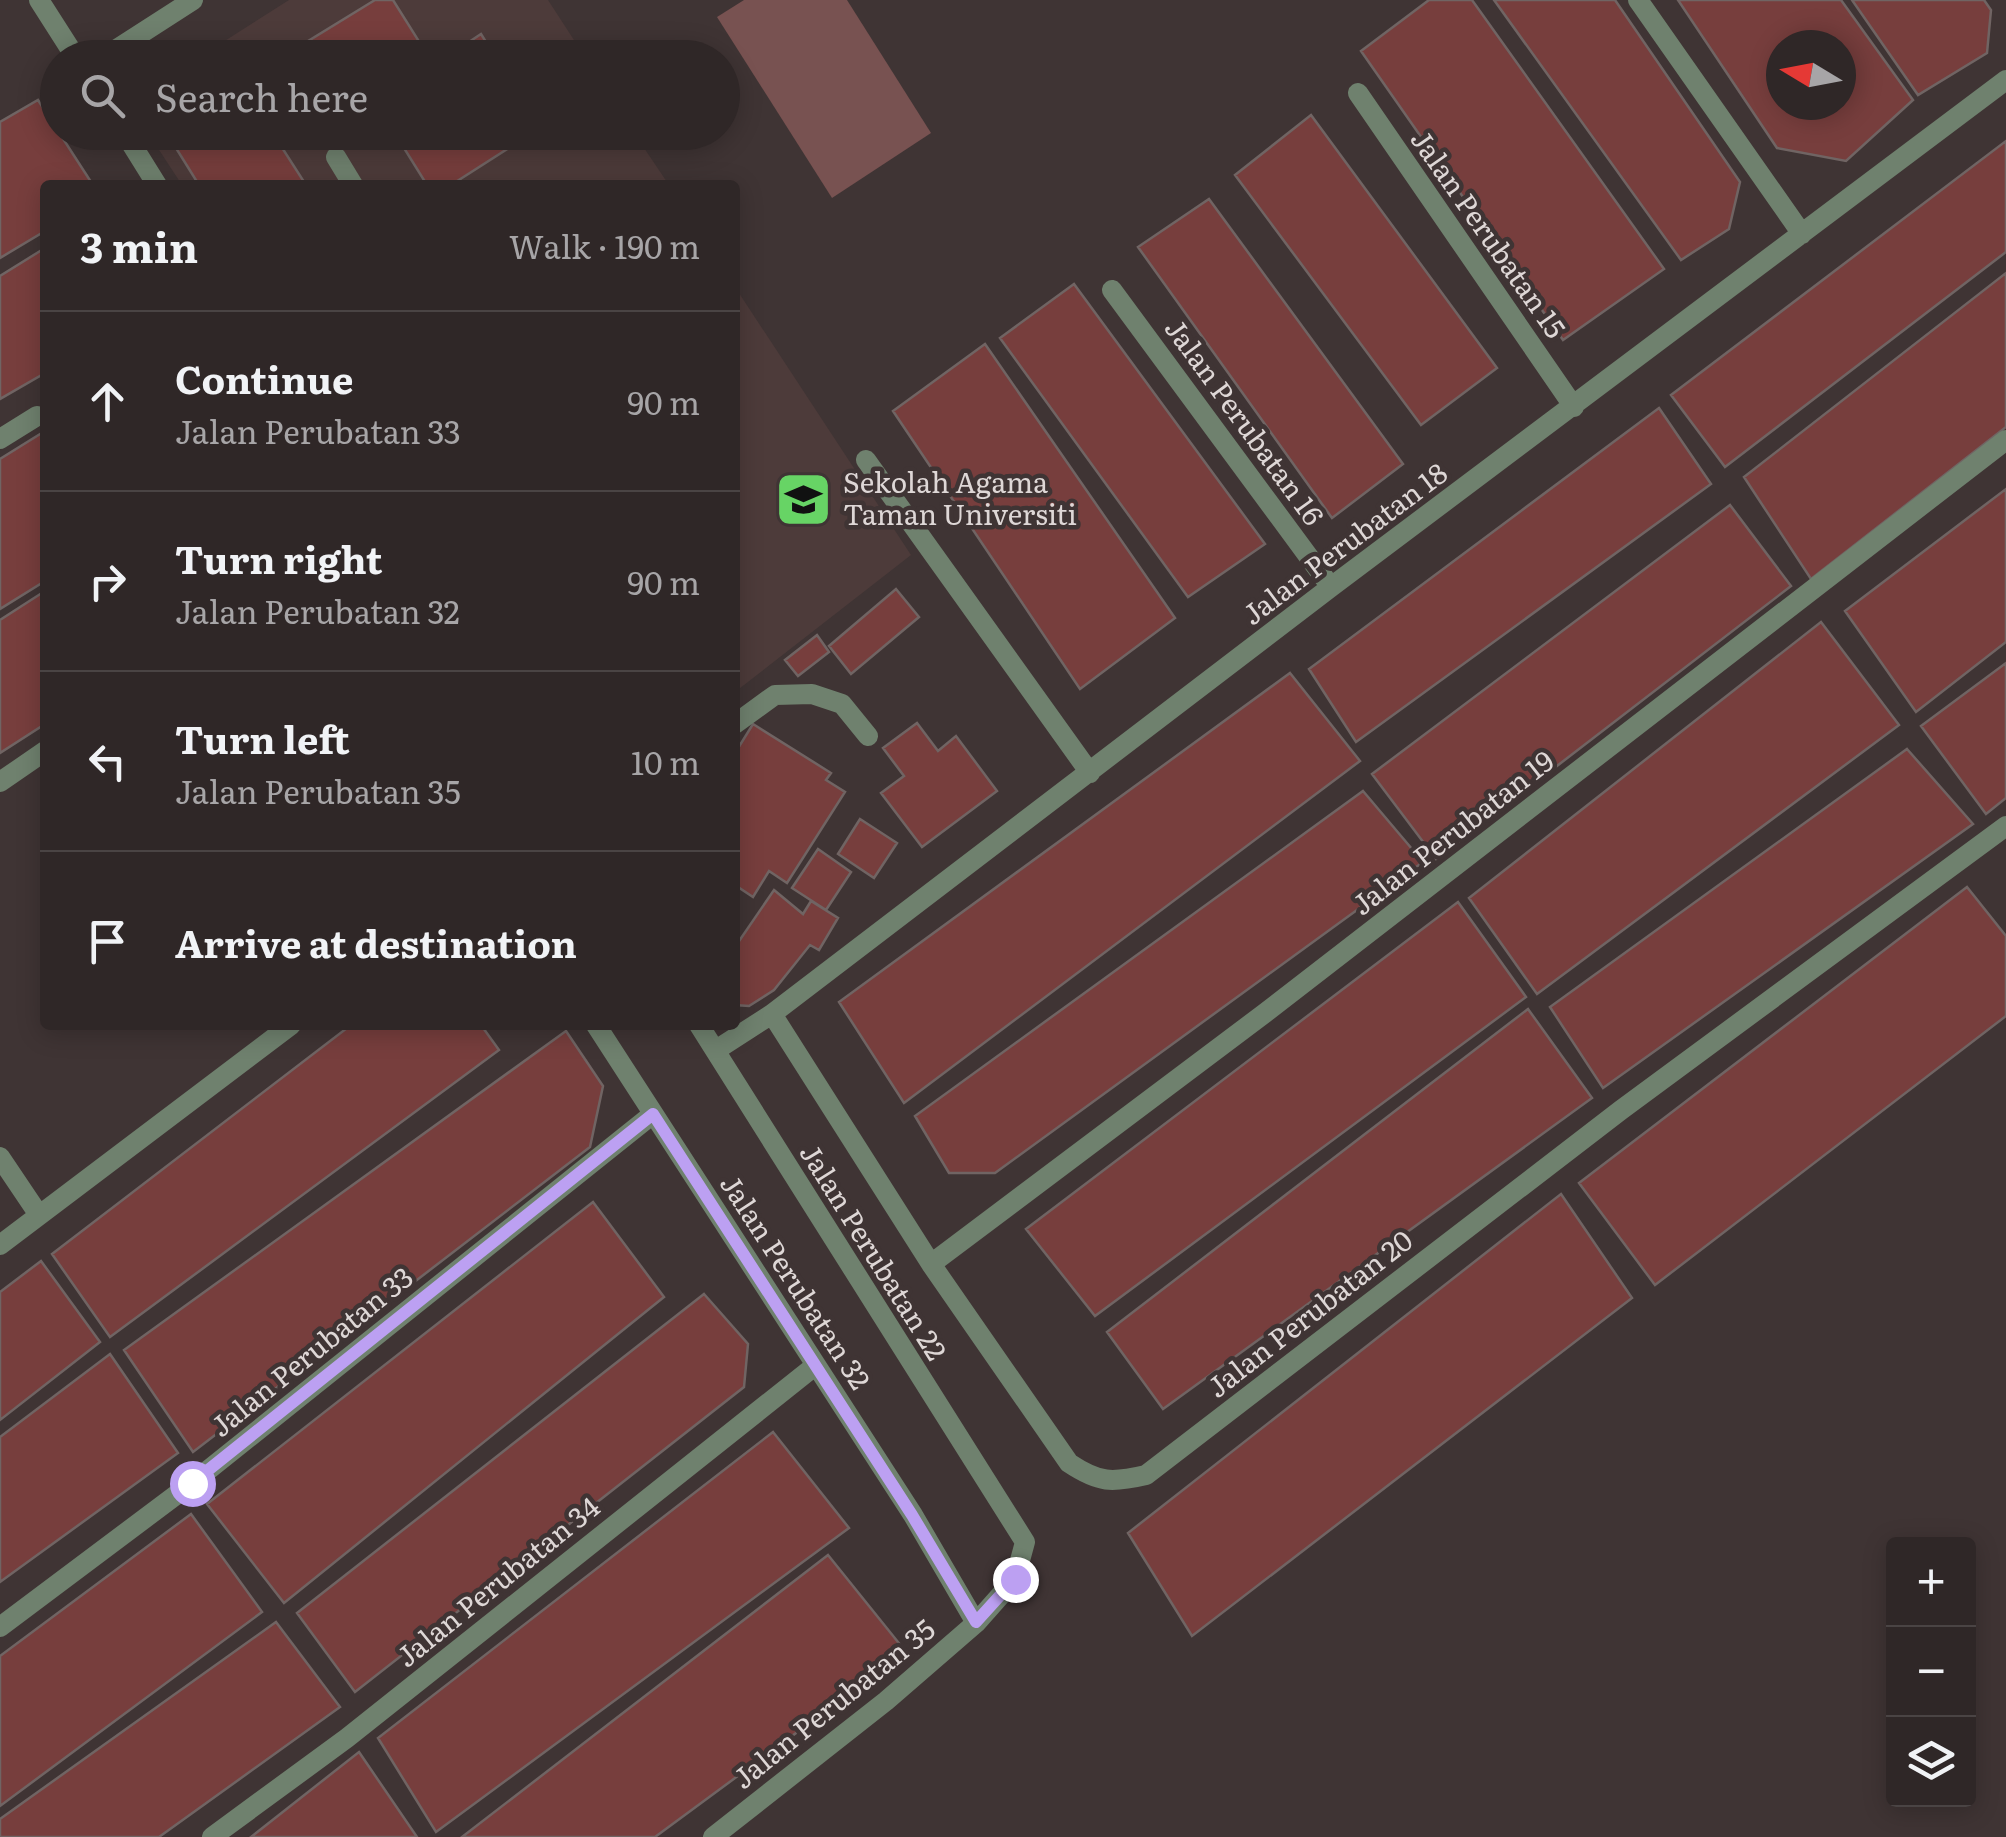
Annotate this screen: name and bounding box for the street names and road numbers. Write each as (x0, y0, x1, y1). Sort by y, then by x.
street label: Jalan Perubatan 15 (1402, 120, 1577, 346)
street label: Jalan Perubatan 16 (1156, 309, 1335, 533)
street label: Jalan Perubatan 18 (1232, 451, 1455, 634)
street label: Jalan Perubatan 19 (1342, 739, 1562, 924)
street label: Jalan Perubatan 22 (791, 1134, 958, 1368)
street label: Jalan Perubatan 32 (711, 1165, 882, 1397)
street label: Jalan Perubatan 20 (1197, 1219, 1421, 1406)
street label: Jalan Perubatan 33 (200, 1255, 421, 1445)
street label: Jalan Perubatan 34 (386, 1485, 608, 1676)
street label: Jalan Perubatan 35 (722, 1607, 943, 1797)

